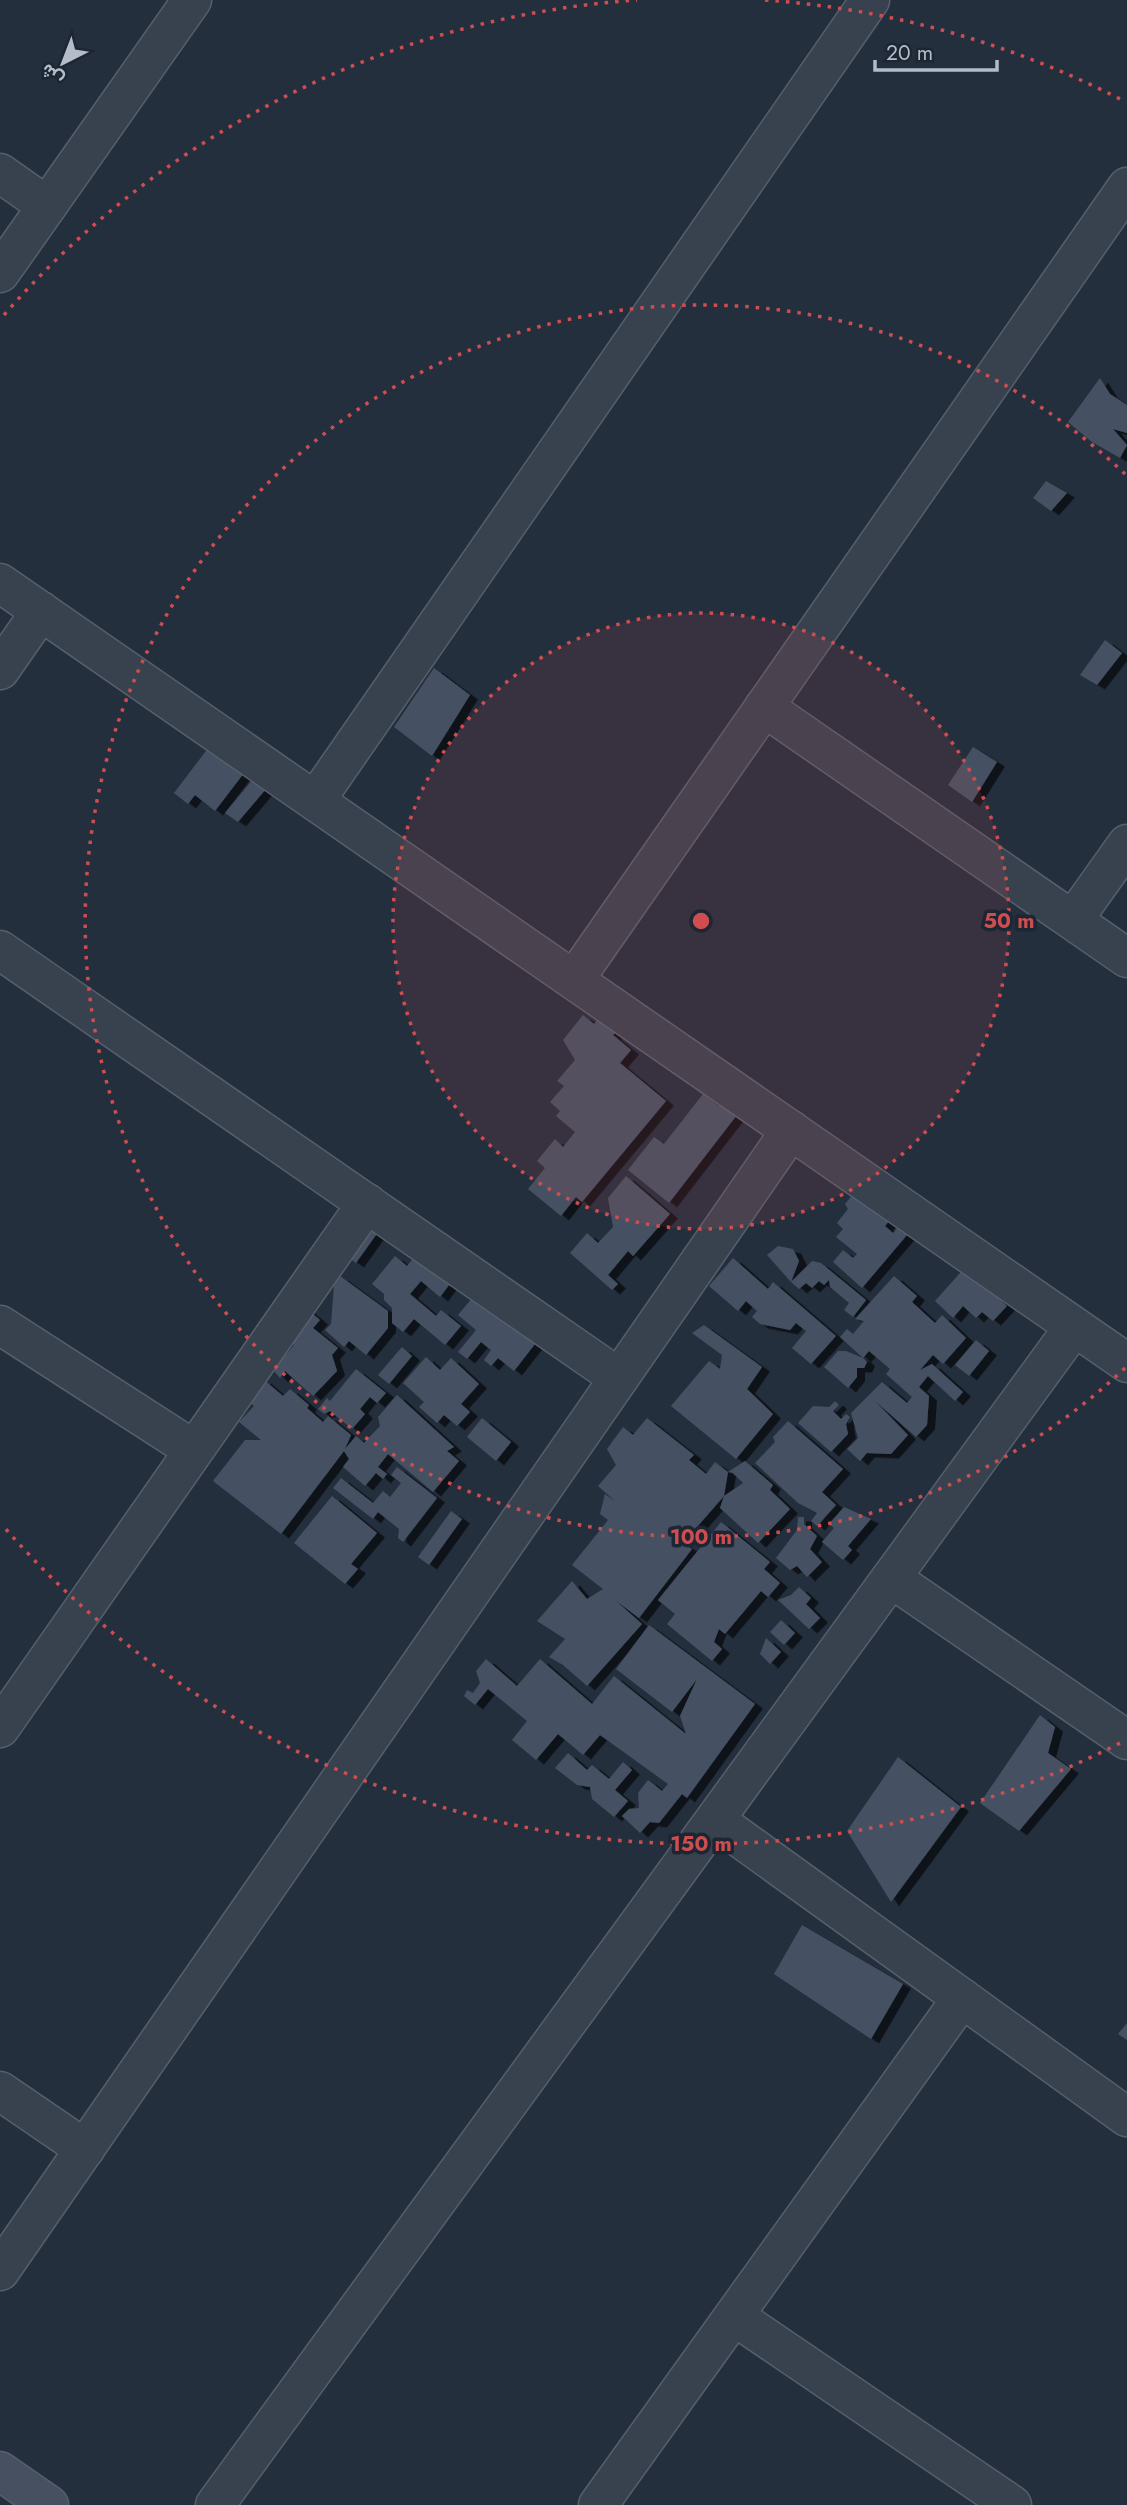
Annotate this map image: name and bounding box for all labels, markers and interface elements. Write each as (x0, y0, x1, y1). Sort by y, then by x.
north arrow (28, 28, 98, 98)
scale bar (875, 28, 998, 72)
text: 20 m (886, 38, 933, 68)
text: ش (34, 57, 69, 93)
text: 50 m (984, 906, 1034, 936)
centre of rings (689, 909, 713, 933)
text: 100 m (670, 1522, 732, 1552)
text: 150 m (670, 1829, 732, 1859)

